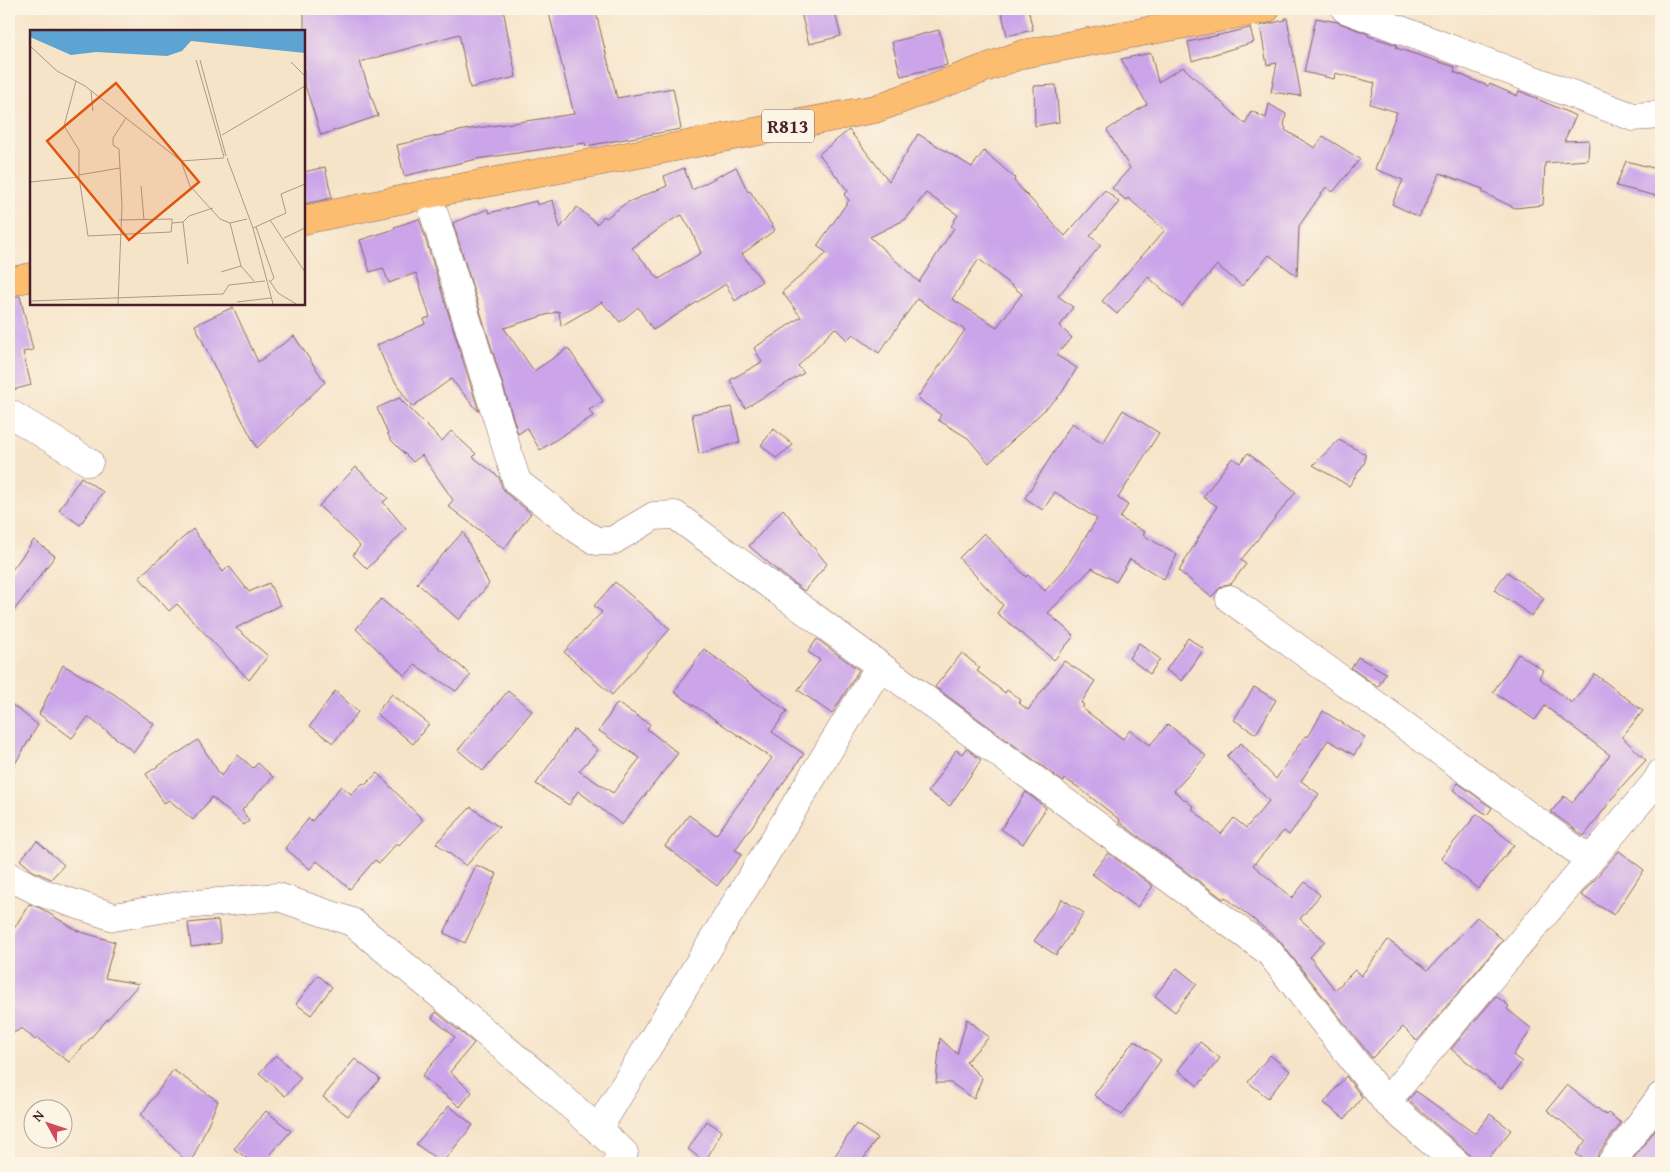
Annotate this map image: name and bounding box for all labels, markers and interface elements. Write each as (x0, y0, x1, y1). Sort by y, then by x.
inset map (30, 30, 305, 305)
road number: R813 (762, 110, 814, 142)
north arrow (22, 1100, 72, 1150)
text: N (27, 1105, 49, 1126)

